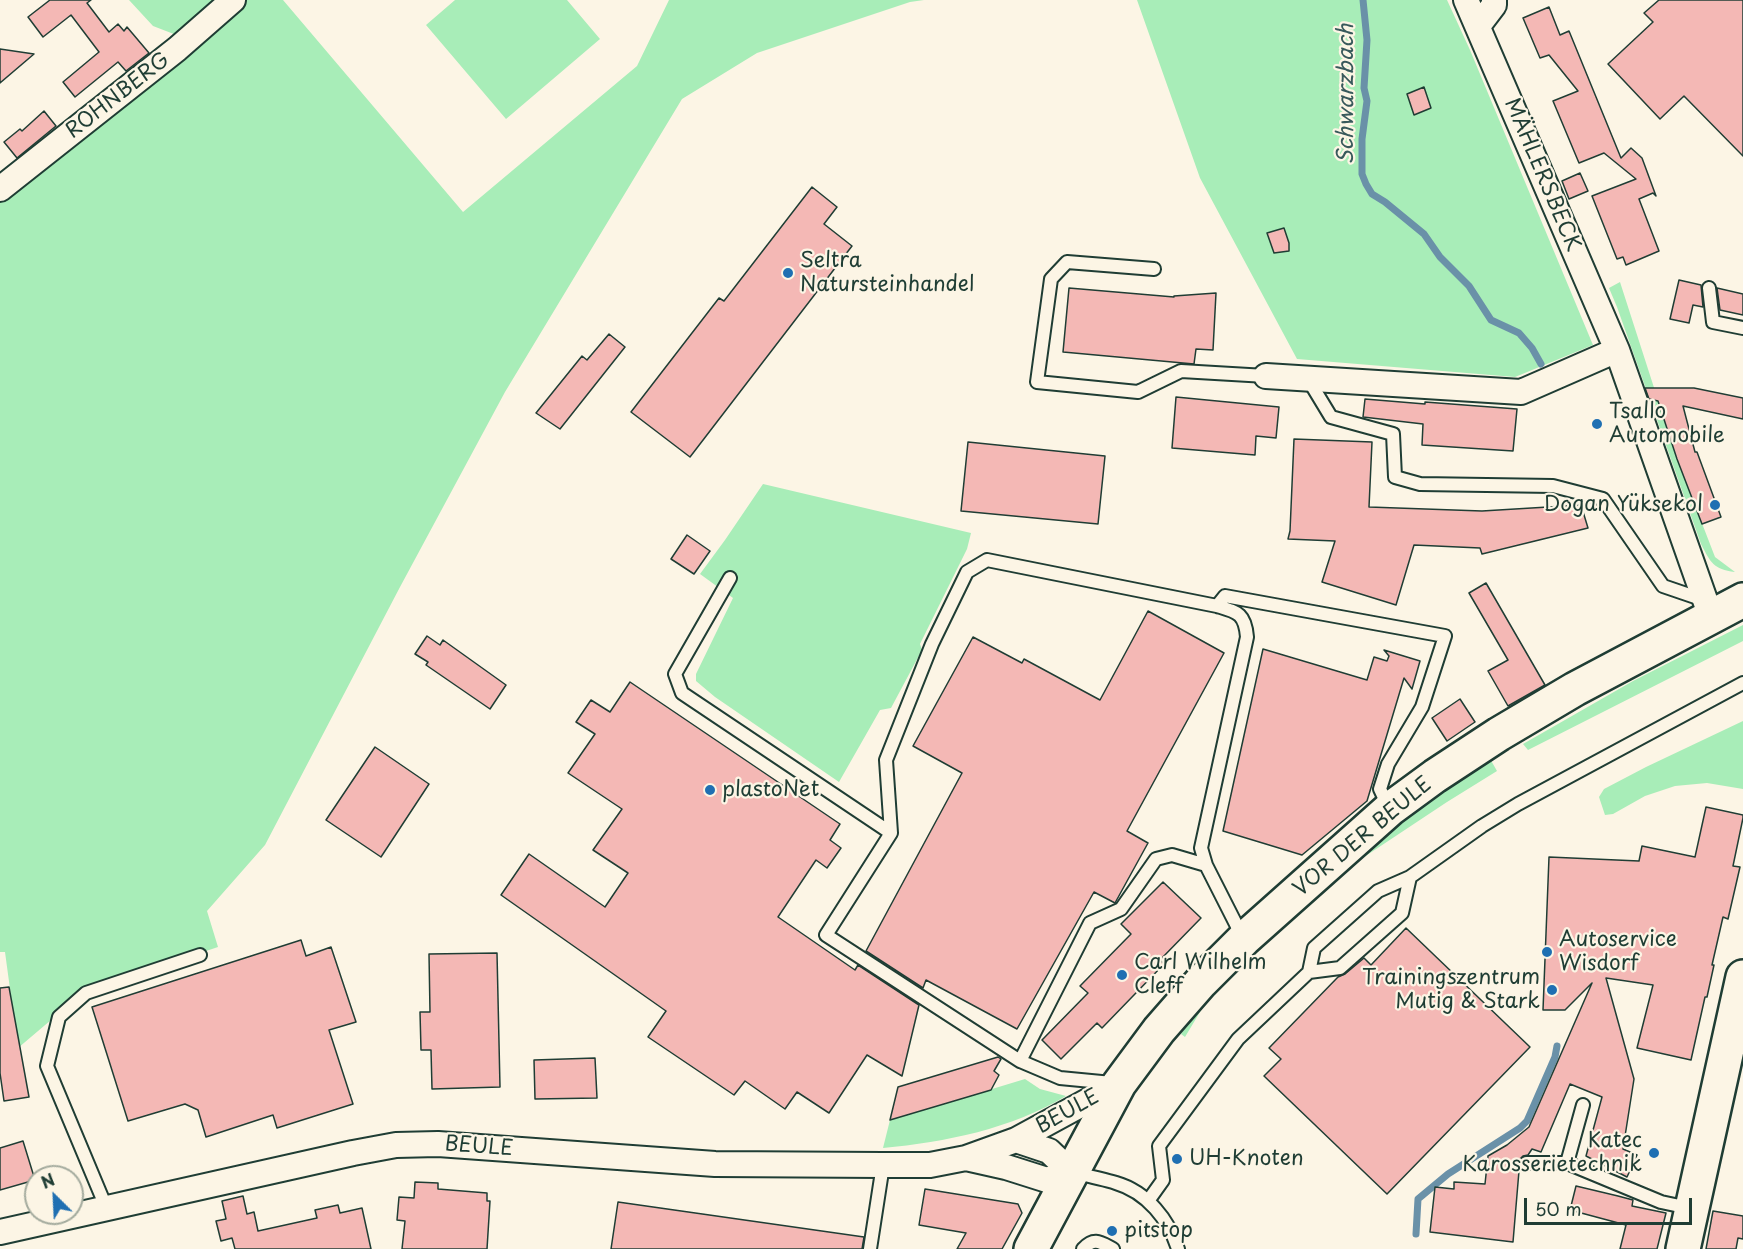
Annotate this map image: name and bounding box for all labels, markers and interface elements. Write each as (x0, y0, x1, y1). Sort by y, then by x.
water label: Schwarzbach (1334, 24, 1360, 164)
street label: ROHNBERG (61, 48, 175, 144)
street label: MÄHLERSBECK (1498, 95, 1586, 255)
place label: Seltra Natursteinhandel (800, 248, 974, 298)
marker: Seltra Natursteinhandel (781, 266, 795, 280)
place label: Tsallo Automobile (1609, 399, 1725, 449)
marker: Tsallo Automobile (1590, 417, 1604, 431)
place label: Dogan Yüksekol (1544, 492, 1703, 518)
marker: Dogan Yüksekol (1708, 498, 1722, 512)
street label: VOR DER BEULE (1289, 772, 1437, 902)
place label: plastoNet (722, 777, 819, 803)
marker: plastoNet (703, 783, 717, 797)
place label: Autoservice Wisdorf (1559, 927, 1677, 977)
marker: Autoservice Wisdorf (1540, 945, 1554, 959)
place label: Carl Wilhelm Cleff (1134, 950, 1267, 1000)
place label: Trainingszentrum Mutig & Stark (1362, 965, 1540, 1015)
marker: Carl Wilhelm Cleff (1115, 968, 1129, 982)
marker: Trainingszentrum Mutig & Stark (1545, 983, 1559, 997)
street label: BEULE (1032, 1084, 1104, 1140)
place label: Katec Karosserietechnik (1462, 1128, 1642, 1178)
street label: BEULE (444, 1132, 514, 1162)
place label: UH-Knoten (1189, 1146, 1304, 1172)
marker: Katec Karosserietechnik (1647, 1146, 1661, 1160)
marker: UH-Knoten (1170, 1152, 1184, 1166)
north arrow (24, 1165, 84, 1225)
text: N (37, 1167, 58, 1194)
scale bar (1527, 1186, 1695, 1224)
text: 50 m (1535, 1195, 1582, 1222)
place label: pitstop (1124, 1218, 1193, 1244)
marker: pitstop (1105, 1224, 1119, 1238)

